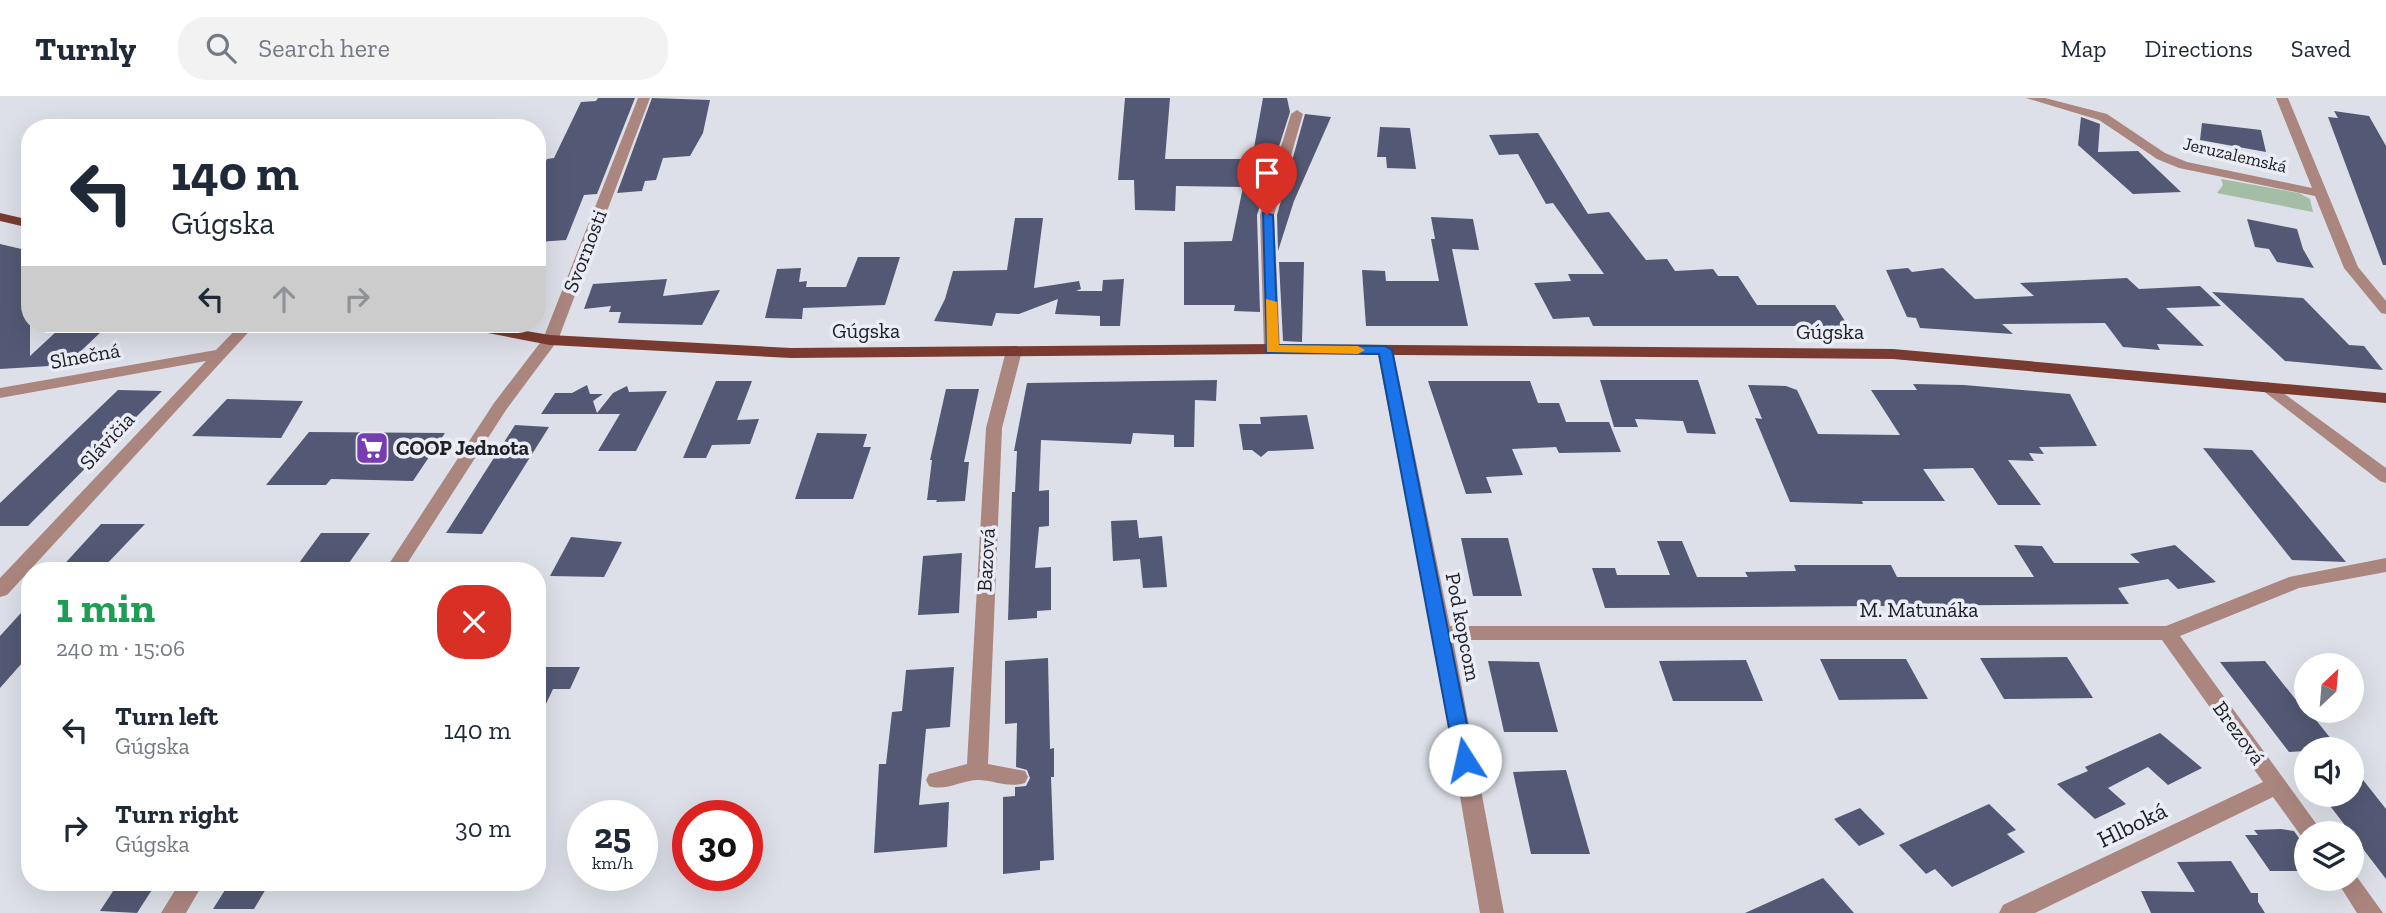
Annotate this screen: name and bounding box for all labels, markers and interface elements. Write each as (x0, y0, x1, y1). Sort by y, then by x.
search box (178, 17, 668, 80)
text: Turnly (35, 29, 136, 68)
icon: search (202, 29, 240, 67)
text: Search here (258, 32, 390, 64)
text: Map (2061, 34, 2107, 63)
text: Directions (2145, 34, 2253, 63)
text: Saved (2291, 34, 2351, 63)
street label: Jeruzalemská (2181, 132, 2289, 178)
pin (1237, 143, 1297, 215)
text: 140 m (171, 144, 299, 203)
icon: left (56, 147, 147, 238)
icon: arrive (1248, 154, 1286, 192)
text: Gúgska (171, 204, 275, 242)
street label: Svornosti (557, 206, 612, 296)
icon: left (192, 280, 230, 318)
icon: ahead (265, 280, 303, 318)
icon: right (338, 280, 376, 318)
street label: Gúgska (832, 318, 900, 343)
street label: Gúgska (1796, 319, 1864, 344)
street label: Slnečná (48, 337, 122, 374)
street label: Slávičia (74, 407, 139, 474)
supermarket icon: COOP Jednota (353, 429, 391, 467)
place label: COOP Jednota (396, 435, 530, 460)
street label: Bazová (971, 527, 1000, 593)
street label: Pod kopcom (1441, 570, 1486, 683)
text: 1 min (56, 582, 155, 633)
button: close (437, 585, 511, 659)
street label: M. Matunáka (1860, 597, 1979, 622)
text: 240 m · 15:06 (56, 634, 185, 662)
north arrow (2294, 653, 2364, 723)
map controls (2294, 653, 2364, 891)
street label: Brezová (2208, 696, 2271, 769)
text: Turn left (115, 700, 218, 732)
icon: left (56, 711, 94, 749)
text: 140 m (444, 714, 511, 746)
position arrow (1428, 723, 1502, 797)
text: Gúgska (115, 732, 190, 760)
button: sound (2294, 737, 2364, 807)
street label: Hlboká (2092, 795, 2172, 854)
text: Turn right (115, 798, 238, 830)
speed limit sign: 30 (672, 800, 763, 891)
icon: right (56, 809, 94, 847)
text: 30 m (455, 812, 511, 844)
text: 25 (594, 815, 631, 857)
button: layers (2294, 821, 2364, 891)
text: Gúgska (115, 830, 190, 858)
text: km/h (592, 852, 633, 874)

